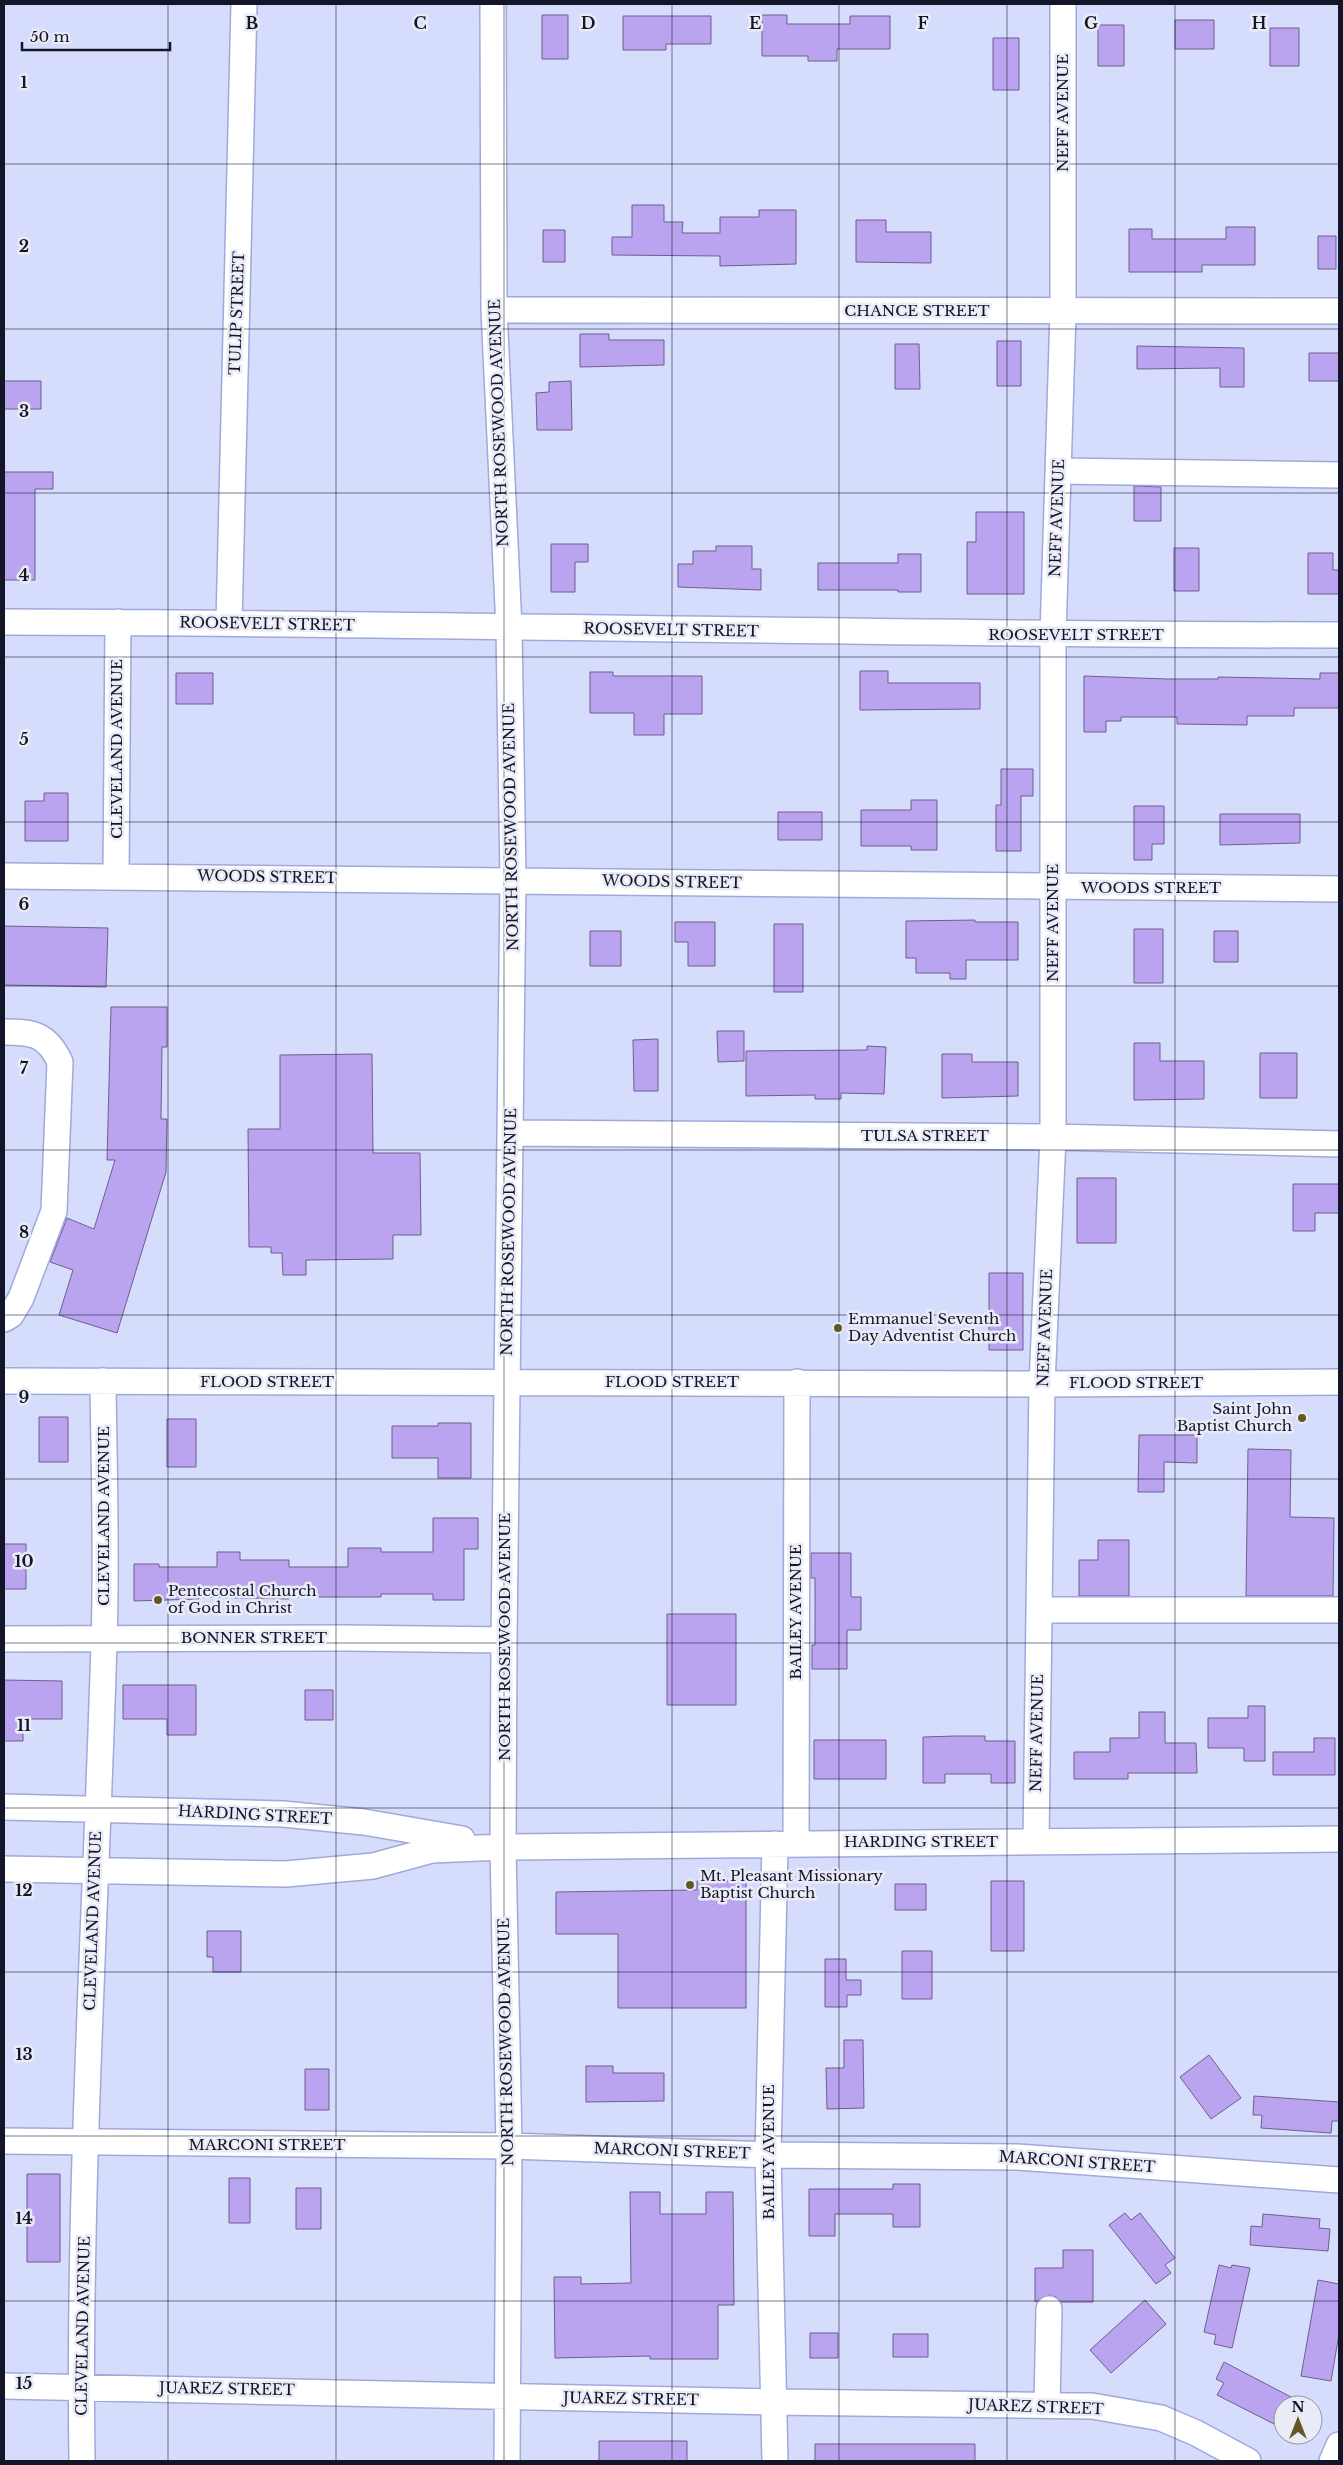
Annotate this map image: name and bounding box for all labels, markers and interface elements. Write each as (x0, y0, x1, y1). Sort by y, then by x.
text: B (246, 13, 259, 33)
text: C (413, 13, 427, 33)
text: D (581, 13, 595, 33)
text: E (749, 13, 761, 33)
text: F (917, 13, 929, 33)
text: G (1084, 13, 1098, 33)
text: H (1251, 13, 1267, 33)
scale bar (22, 20, 170, 52)
text: 50 m (30, 27, 70, 46)
street label: NEFF AVENUE (1053, 54, 1072, 172)
text: 1 (21, 72, 28, 92)
text: 2 (19, 236, 29, 256)
street label: TULIP STREET (225, 251, 248, 375)
street label: NORTH ROSEWOOD AVENUE (485, 299, 512, 547)
street label: CHANCE STREET (844, 301, 990, 320)
text: 3 (19, 401, 29, 421)
street label: NEFF AVENUE (1045, 458, 1068, 577)
text: 4 (19, 565, 29, 585)
street label: ROOSEVELT STREET (179, 612, 355, 635)
street label: ROOSEVELT STREET (583, 618, 759, 641)
street label: ROOSEVELT STREET (988, 625, 1164, 644)
street label: CLEVELAND AVENUE (107, 659, 126, 839)
street label: NORTH ROSEWOOD AVENUE (499, 703, 522, 951)
text: 5 (19, 729, 29, 749)
street label: NEFF AVENUE (1043, 864, 1062, 982)
street label: WOODS STREET (196, 866, 337, 887)
street label: WOODS STREET (601, 871, 742, 892)
street label: WOODS STREET (1080, 878, 1221, 897)
text: 6 (19, 894, 30, 914)
text: 7 (20, 1058, 29, 1078)
street label: NORTH ROSEWOOD AVENUE (497, 1108, 520, 1356)
street label: TULSA STREET (861, 1126, 989, 1145)
text: 8 (19, 1222, 29, 1242)
street label: NEFF AVENUE (1033, 1268, 1056, 1387)
place label: Emmanuel Seventh Day Adventist Church (848, 1309, 1016, 1345)
marker: Emmanuel Seventh Day Adventist Church (832, 1322, 844, 1334)
street label: FLOOD STREET (200, 1372, 334, 1391)
street label: FLOOD STREET (605, 1372, 739, 1391)
street label: FLOOD STREET (1069, 1373, 1203, 1392)
text: 9 (19, 1387, 30, 1407)
place label: Saint John Baptist Church (1177, 1399, 1292, 1435)
marker: Saint John Baptist Church (1296, 1412, 1308, 1424)
street label: CLEVELAND AVENUE (94, 1426, 113, 1606)
street label: NORTH ROSEWOOD AVENUE (495, 1513, 514, 1761)
street label: BAILEY AVENUE (786, 1544, 805, 1680)
text: 10 (14, 1551, 34, 1571)
place label: Pentecostal Church of God in Christ (168, 1581, 317, 1617)
marker: Pentecostal Church of God in Christ (152, 1594, 164, 1606)
street label: BONNER STREET (181, 1628, 327, 1647)
street label: NEFF AVENUE (1026, 1674, 1047, 1792)
text: 11 (17, 1715, 31, 1735)
street label: HARDING STREET (178, 1801, 333, 1828)
street label: CLEVELAND AVENUE (80, 1831, 105, 2011)
street label: HARDING STREET (844, 1832, 998, 1851)
place label: Mt. Pleasant Missionary Baptist Church (700, 1866, 883, 1902)
marker: Mt. Pleasant Missionary Baptist Church (684, 1879, 696, 1891)
text: 12 (15, 1880, 33, 1900)
street label: NORTH ROSEWOOD AVENUE (494, 1918, 517, 2166)
text: 13 (15, 2044, 33, 2064)
street label: BAILEY AVENUE (759, 2084, 778, 2220)
street label: MARCONI STREET (189, 2135, 345, 2154)
street label: MARCONI STREET (593, 2138, 751, 2163)
street label: MARCONI STREET (998, 2147, 1156, 2176)
text: 14 (15, 2208, 33, 2228)
street label: CLEVELAND AVENUE (71, 2236, 94, 2416)
text: 15 (16, 2373, 32, 2393)
street label: JUAREZ STREET (157, 2378, 295, 2399)
street label: JUAREZ STREET (561, 2388, 699, 2409)
street label: JUAREZ STREET (966, 2395, 1104, 2418)
north arrow (1273, 2395, 1323, 2445)
text: N (1291, 2398, 1305, 2416)

